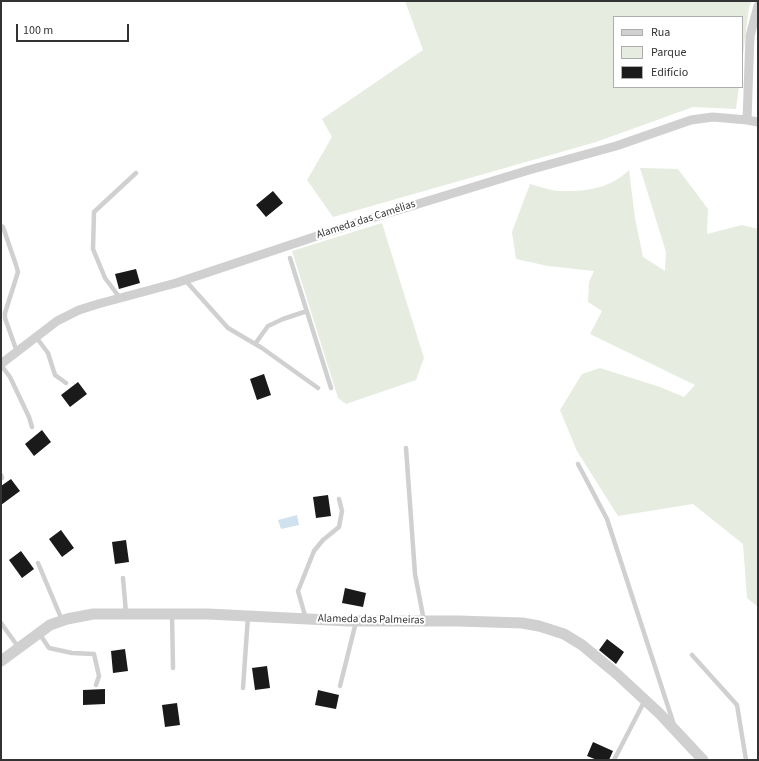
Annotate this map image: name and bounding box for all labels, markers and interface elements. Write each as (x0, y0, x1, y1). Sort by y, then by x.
scale bar (18, 16, 131, 42)
legend (613, 16, 743, 88)
text: 100 m (23, 22, 53, 39)
text: Rua (651, 24, 670, 41)
text: Parque (651, 44, 687, 61)
text: Edifício (651, 64, 688, 81)
street label: Alameda das Camélias (315, 198, 417, 242)
street label: Alameda das Palmeiras (318, 612, 424, 628)

